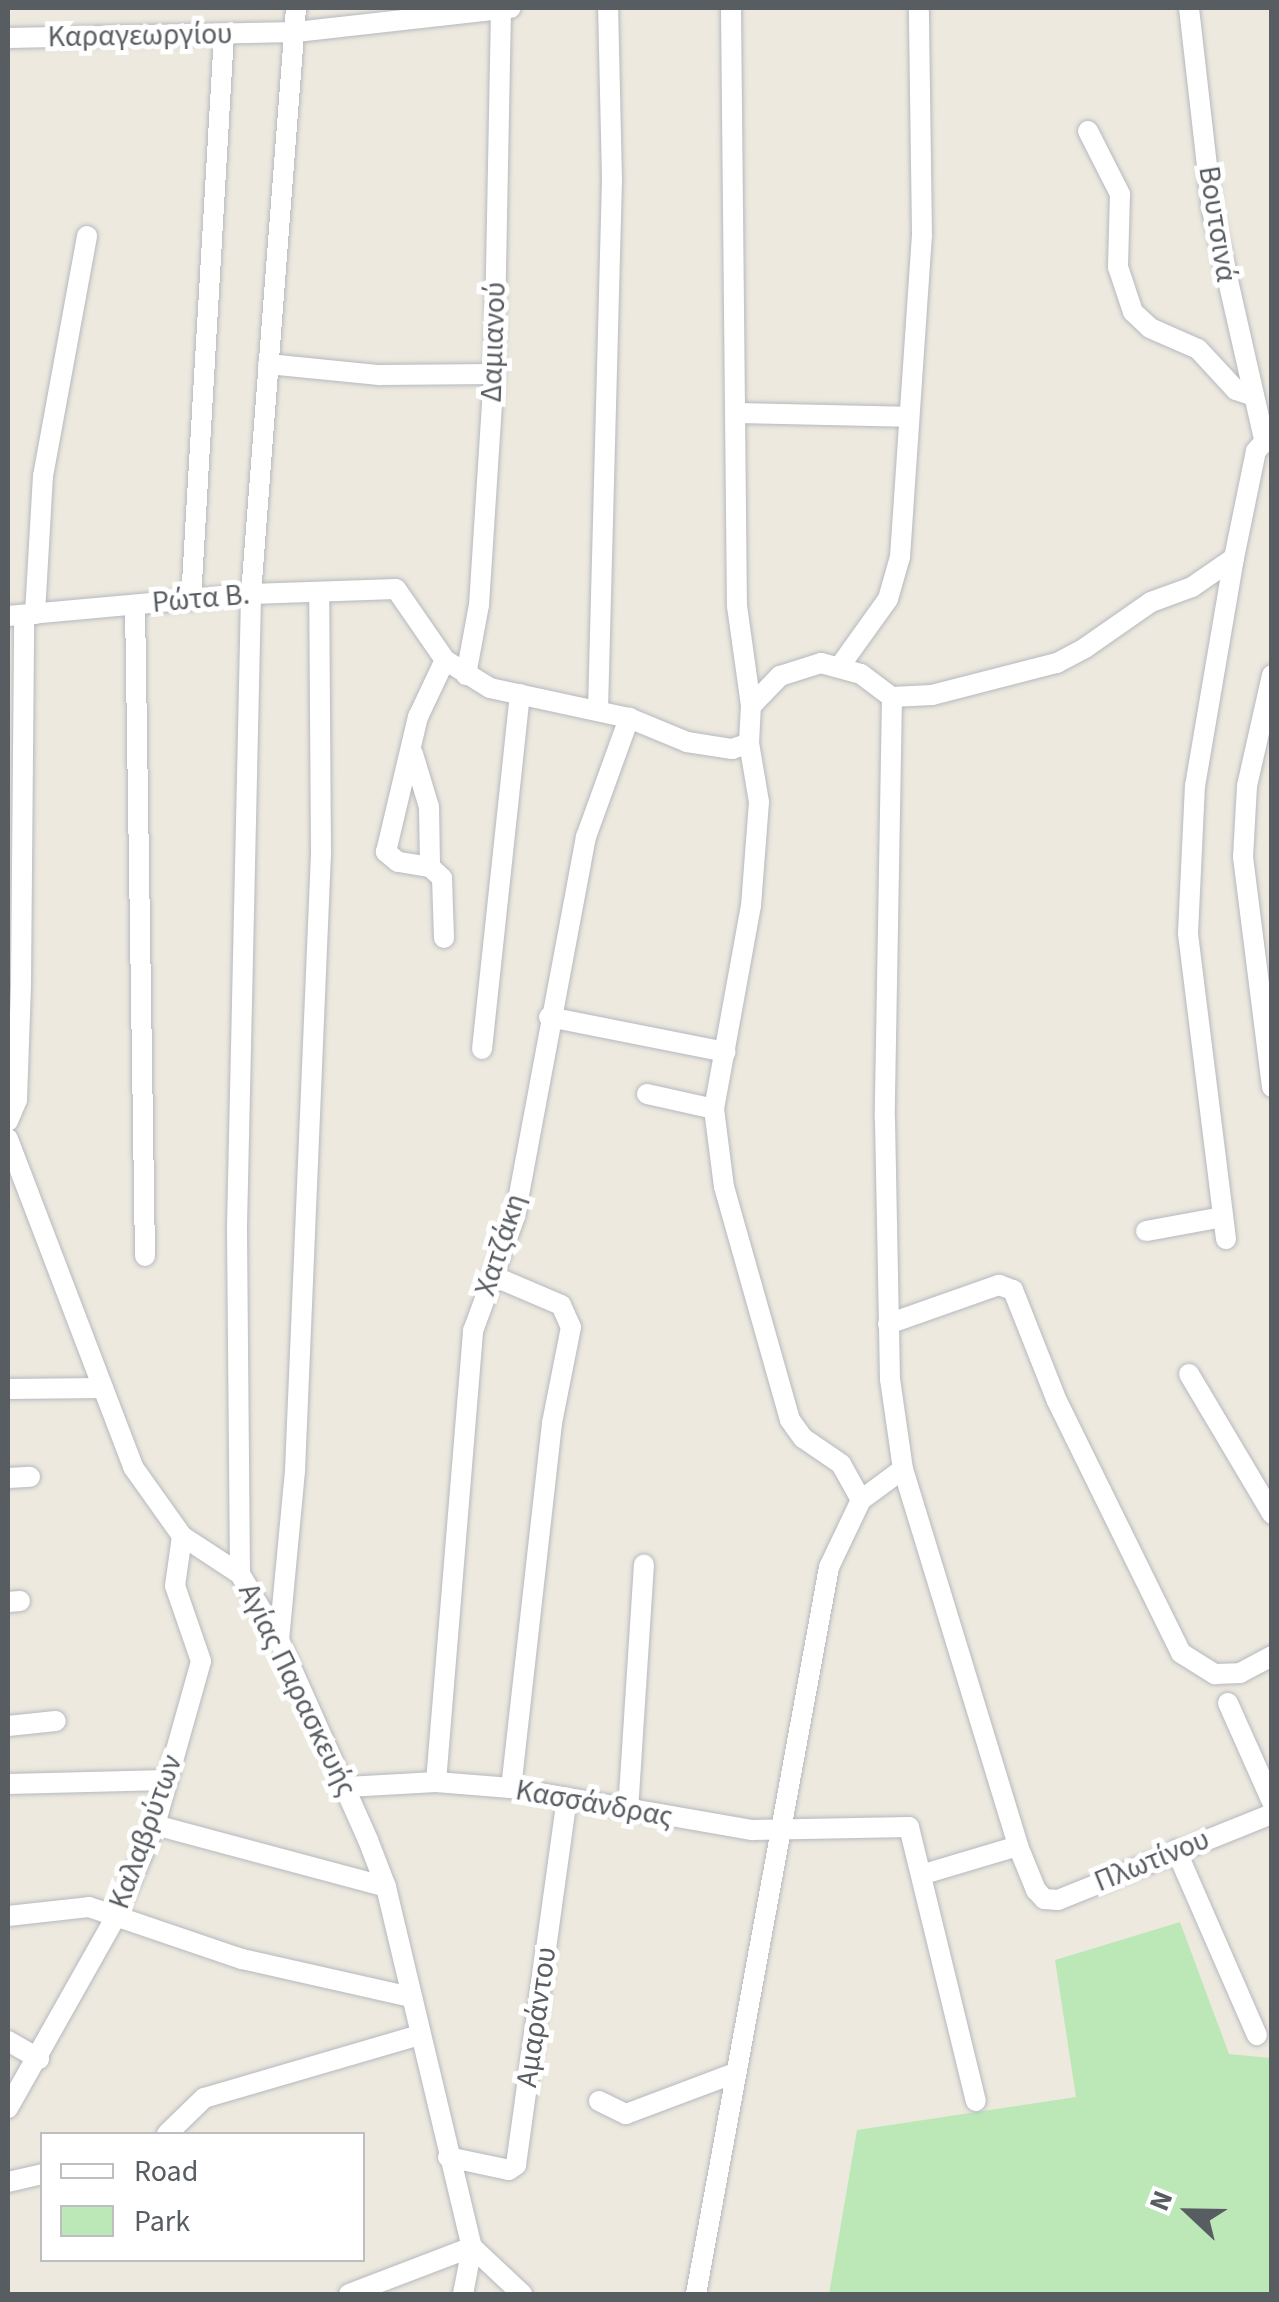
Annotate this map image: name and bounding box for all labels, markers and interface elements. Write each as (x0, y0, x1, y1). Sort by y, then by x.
street label: Καραγεωργίου (47, 16, 233, 56)
street label: Βουτσινά (1190, 164, 1244, 284)
street label: Δαμιανού (474, 281, 514, 403)
street label: Ρώτα Β. (151, 577, 251, 621)
street label: Χατζάκη (468, 1189, 534, 1301)
street label: Αγίας Παρασκευής (230, 1578, 364, 1802)
street label: Καλαβρύτων (101, 1750, 191, 1914)
street label: Κασσάνδρας (513, 1772, 675, 1836)
street label: Πλωτίνου (1089, 1822, 1215, 1900)
street label: Αμαράντου (509, 1945, 565, 2089)
legend (40, 2132, 365, 2262)
text: Road (134, 2150, 198, 2193)
north arrow (1139, 2162, 1239, 2262)
text: N (1139, 2185, 1183, 2217)
text: Park (134, 2200, 190, 2243)

